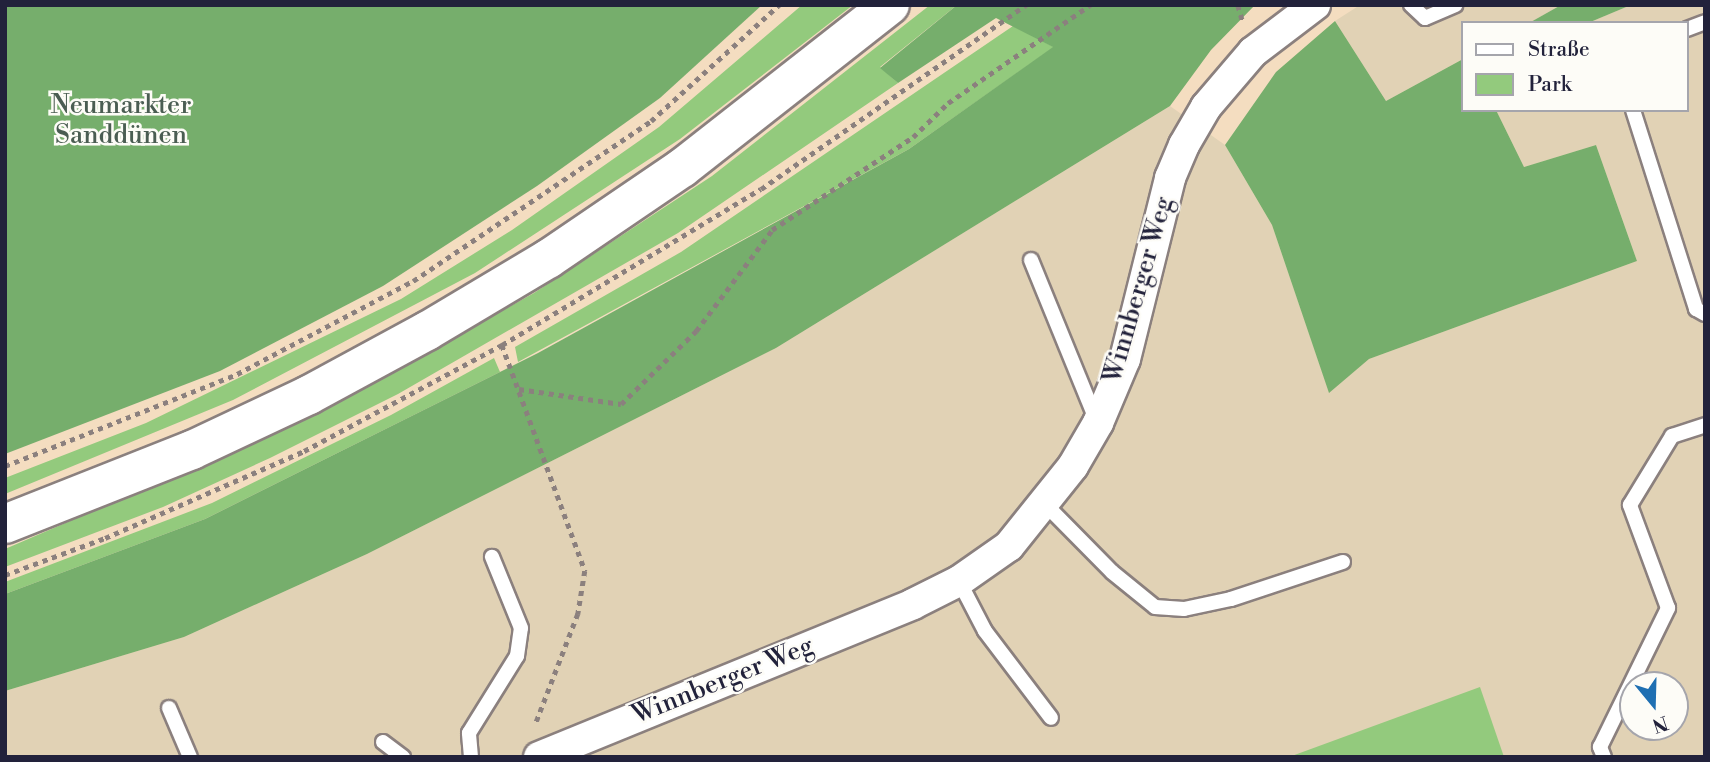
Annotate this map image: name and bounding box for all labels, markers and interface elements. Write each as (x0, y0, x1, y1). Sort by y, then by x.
legend (1462, 21, 1689, 112)
text: Straße (1528, 37, 1590, 63)
text: Park (1528, 72, 1572, 98)
park label: Neumarkter Sanddünen (51, 90, 191, 152)
street label: Winnberger Weg (1097, 193, 1181, 387)
street label: Winnberger Weg (628, 630, 818, 732)
north arrow (1619, 671, 1689, 741)
text: N (1649, 710, 1671, 738)

